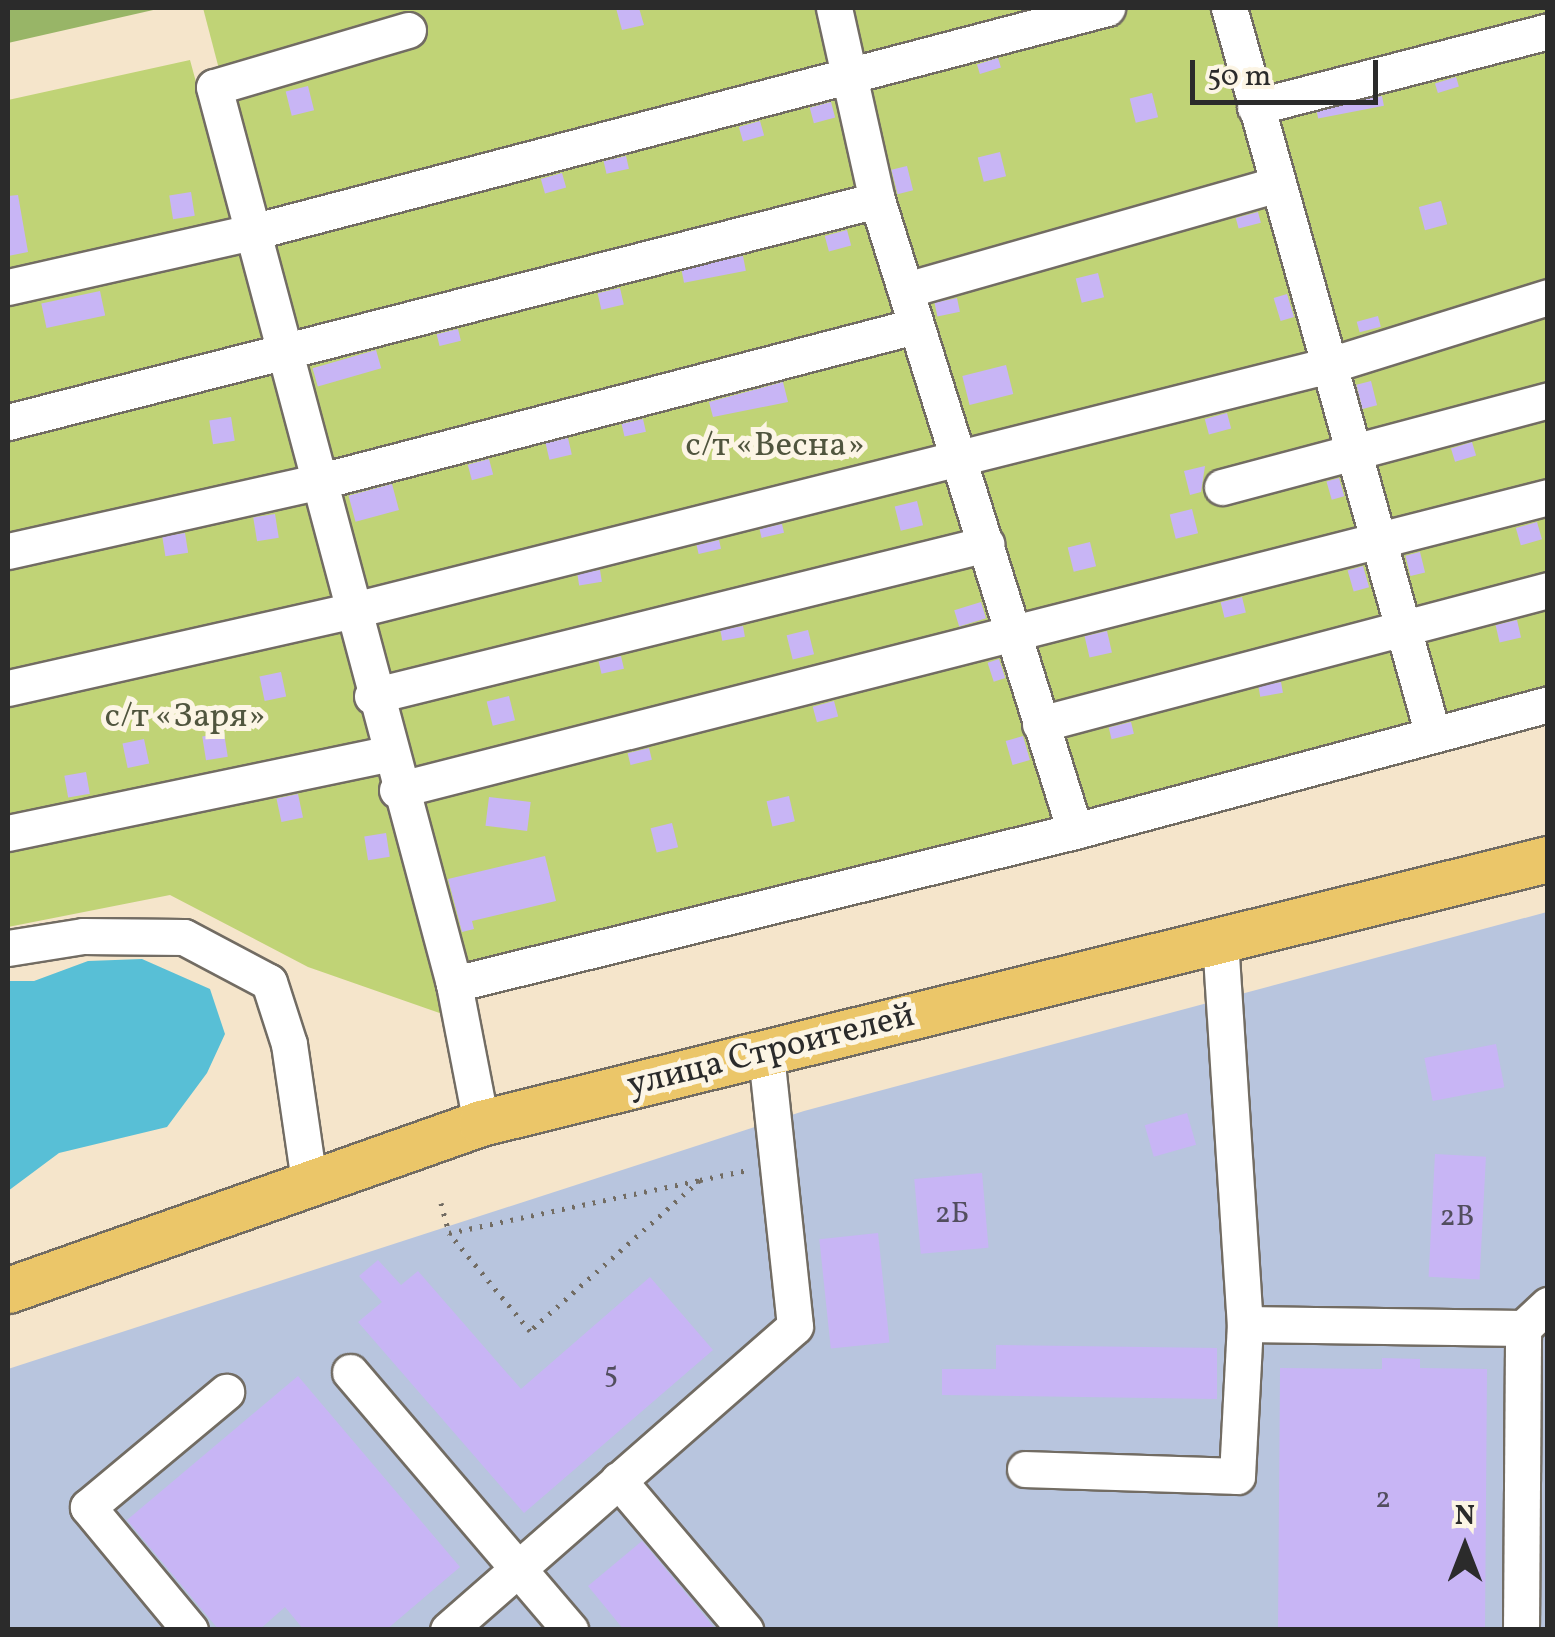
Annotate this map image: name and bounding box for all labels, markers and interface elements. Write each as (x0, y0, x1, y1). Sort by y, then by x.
scale bar (1195, 40, 1382, 102)
text: 50 m (1207, 56, 1271, 98)
park label: с/т «Весна» (685, 425, 865, 467)
park label: с/т «Заря» (104, 696, 266, 738)
street label: улица Строителей (623, 995, 919, 1107)
house number: 2Б (935, 1196, 969, 1232)
house number: 2В (1440, 1199, 1474, 1235)
house number: 5 (604, 1356, 618, 1392)
house number: 2 (1375, 1481, 1391, 1517)
north arrow (1415, 1497, 1515, 1597)
text: N (1455, 1497, 1475, 1536)

